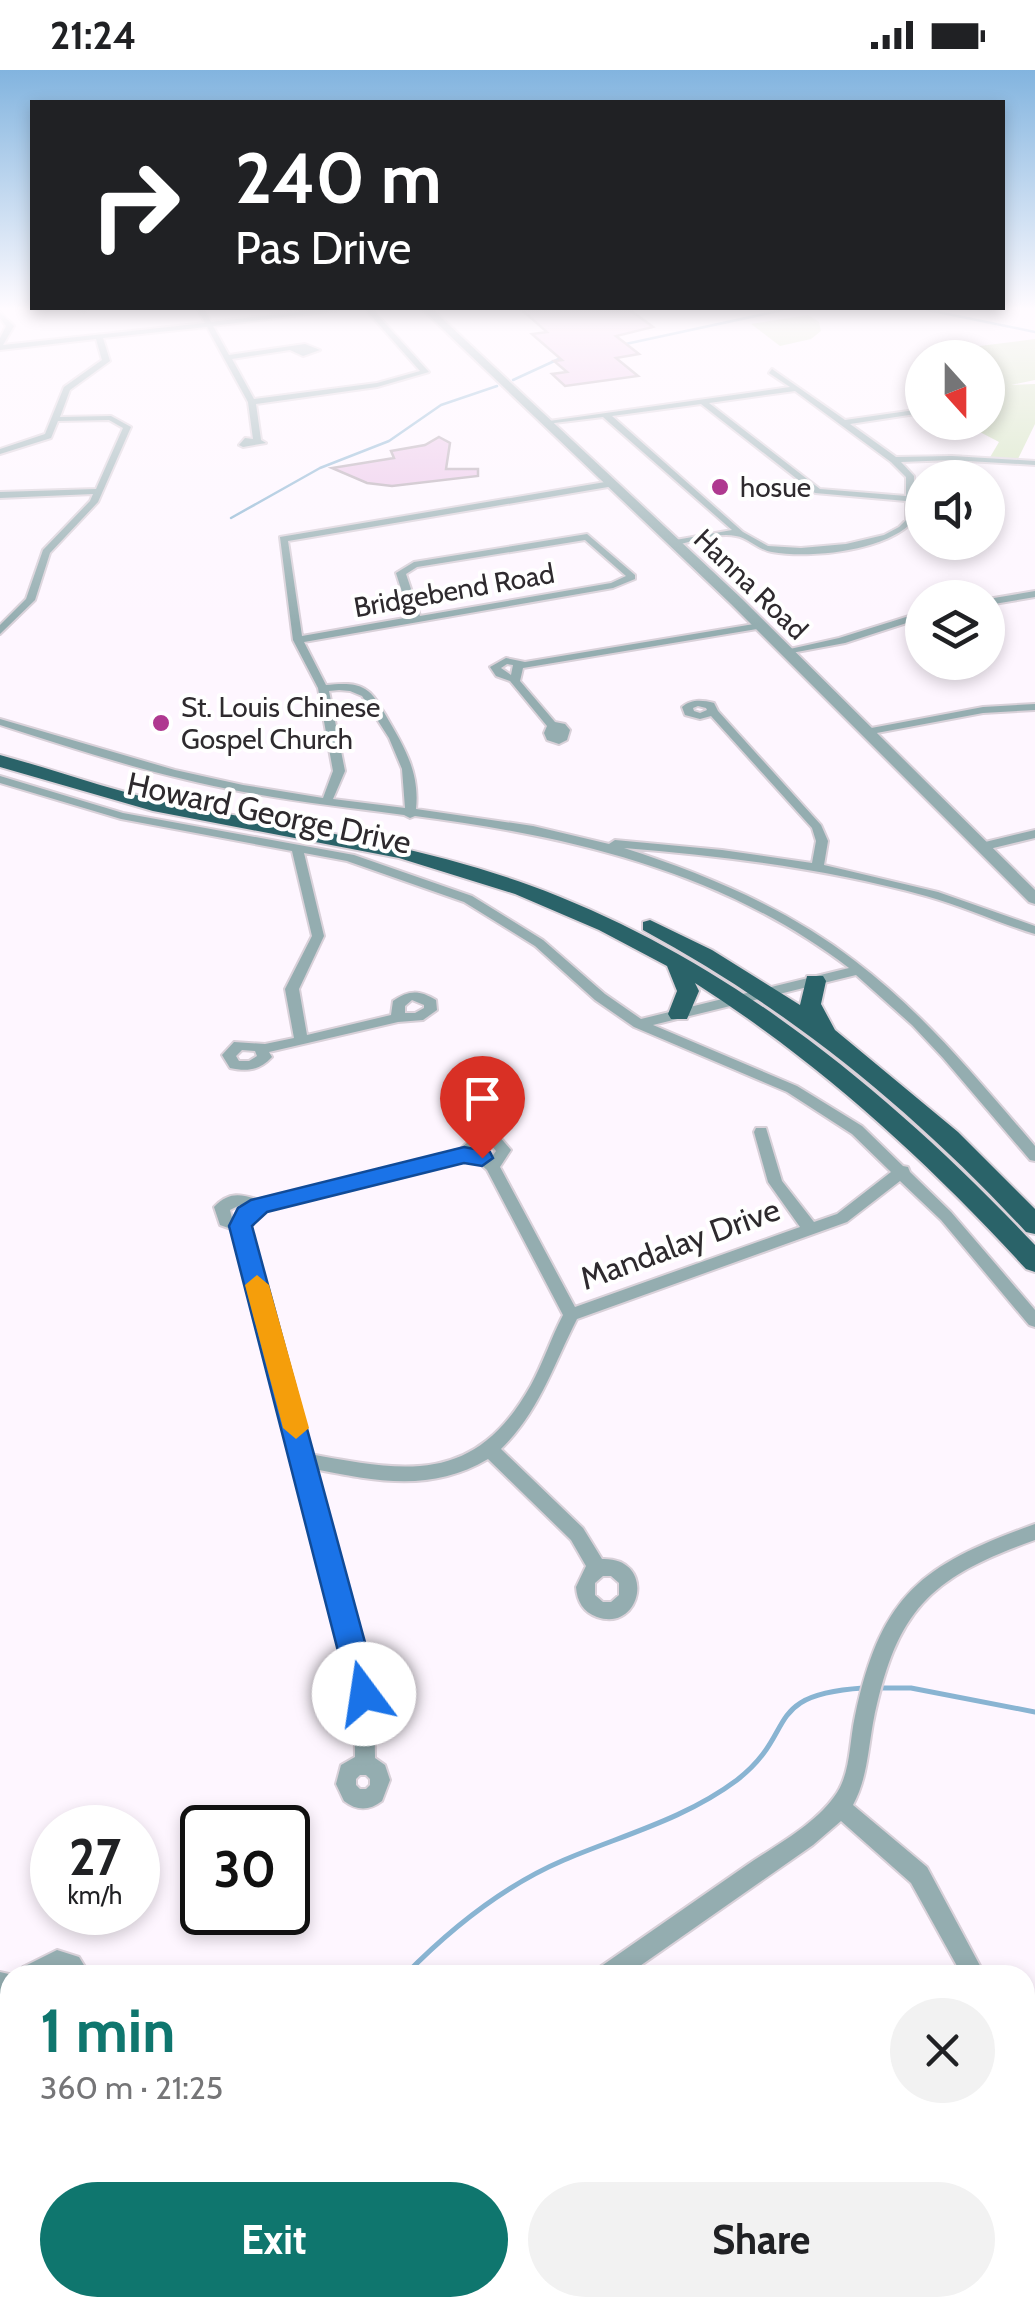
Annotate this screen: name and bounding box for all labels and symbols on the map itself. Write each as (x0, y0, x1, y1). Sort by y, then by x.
north arrow (905, 340, 1005, 440)
place label: hosue (740, 470, 811, 504)
marker: hosue (709, 476, 731, 498)
street label: Hanna Road (687, 522, 815, 646)
street label: Bridgebend Road (351, 556, 557, 624)
place label: St. Louis Chinese Gospel Church (181, 690, 380, 756)
marker: St. Louis Chinese Gospel Church (150, 712, 172, 734)
street label: Howard George Drive (124, 763, 415, 862)
pin (440, 1056, 525, 1159)
street label: Mandalay Drive (575, 1189, 785, 1298)
position arrow (312, 1642, 416, 1746)
speed limit sign: 30 (180, 1805, 310, 1935)

